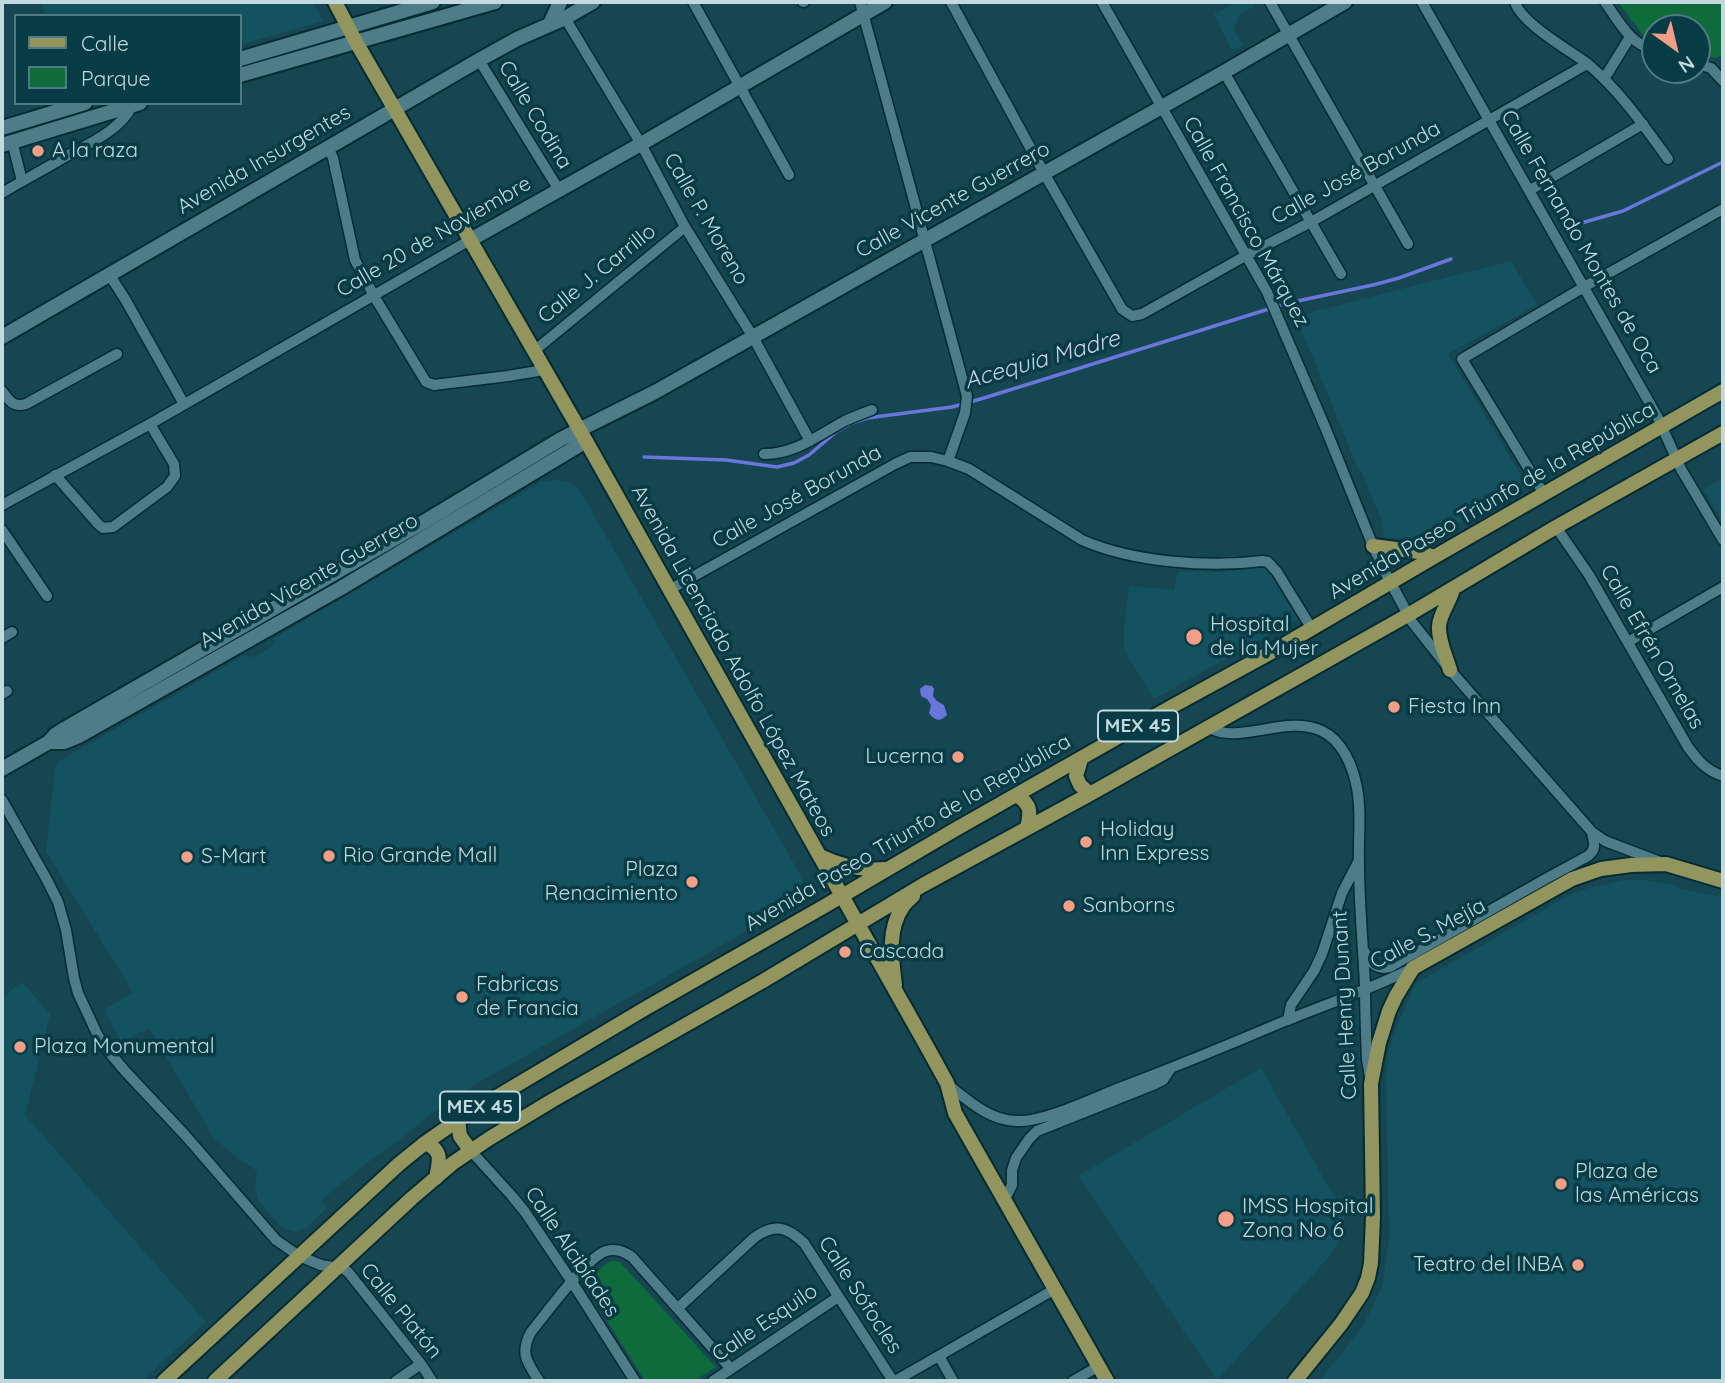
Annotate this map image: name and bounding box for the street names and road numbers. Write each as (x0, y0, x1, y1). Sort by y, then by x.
street label: Calle Codina (493, 56, 577, 174)
street label: Avenida Insurgentes (173, 100, 355, 220)
street label: Calle Fernando Montes de Oca (1495, 106, 1667, 378)
street label: Calle Francisco Márquez (1178, 112, 1314, 332)
street label: Calle José Borunda (1267, 116, 1445, 230)
street label: Calle Vicente Guerrero (852, 136, 1054, 264)
street label: Calle P. Moreno (658, 149, 754, 289)
street label: Calle 20 de Noviembre (332, 171, 536, 303)
street label: Calle J. Carrillo (533, 219, 661, 329)
street label: Avenida Paseo Triunfo de la República (1325, 397, 1659, 605)
street label: Calle José Borunda (708, 440, 886, 554)
street label: Avenida Licenciado Adolfo López Mateos (625, 481, 841, 841)
street label: Avenida Vicente Guerrero (195, 508, 423, 654)
street label: Calle Efrén Ornelas (1595, 560, 1709, 734)
road number: MEX 45 (1098, 710, 1178, 741)
street label: Avenida Paseo Triunfo de la República (741, 729, 1075, 937)
street label: Calle S. Mejía (1366, 893, 1490, 975)
street label: Calle Henry Dunant (1327, 910, 1363, 1100)
road number: MEX 45 (440, 1092, 520, 1122)
street label: Calle Alcibíades (519, 1182, 625, 1322)
street label: Calle Sófocles (813, 1232, 907, 1358)
street label: Calle Platón (355, 1258, 447, 1364)
street label: Calle Esquilo (707, 1279, 823, 1367)

